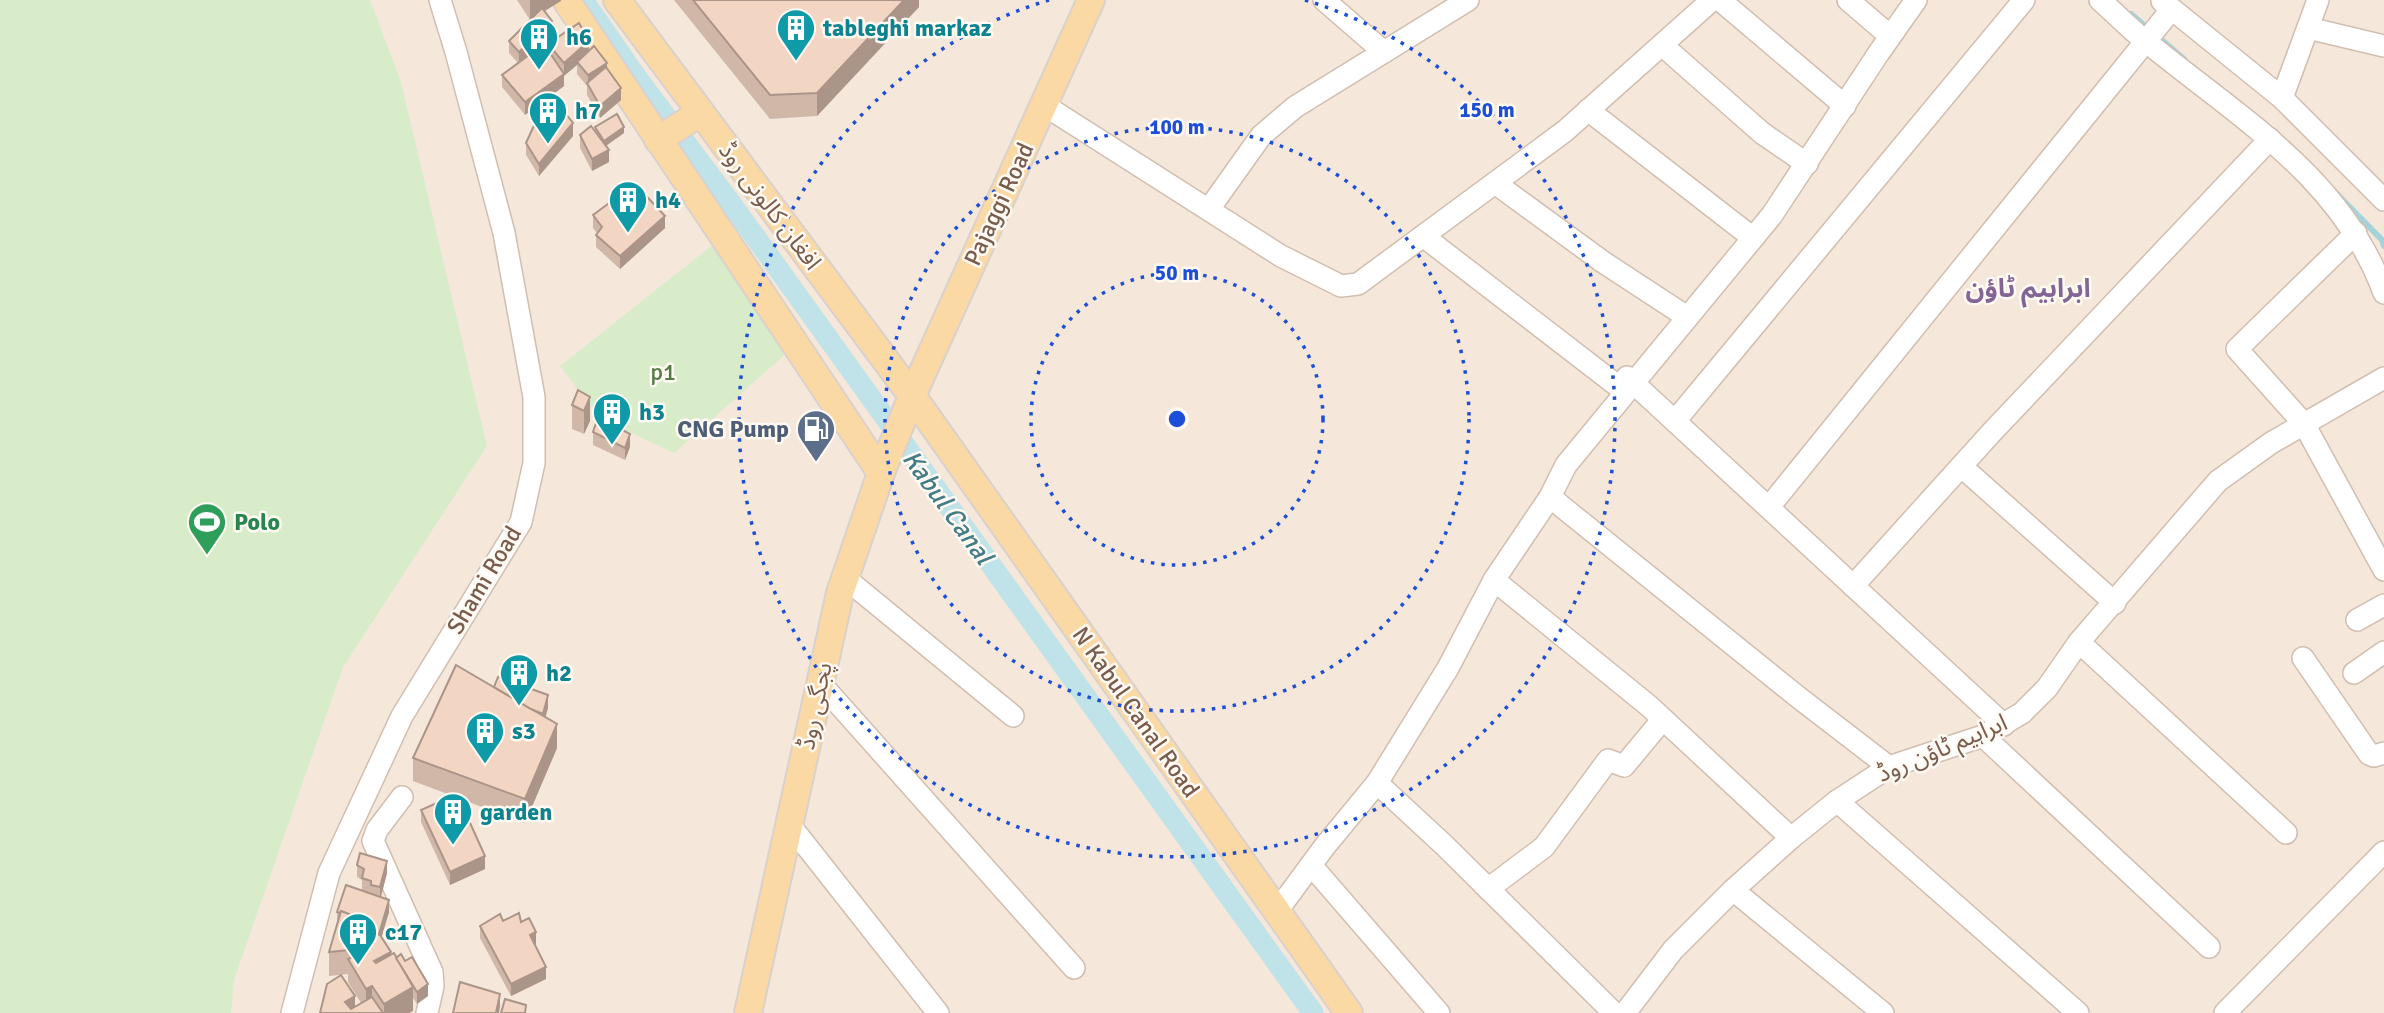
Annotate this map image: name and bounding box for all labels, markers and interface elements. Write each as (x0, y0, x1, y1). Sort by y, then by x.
building icon: tableghi markaz (775, 7, 817, 62)
place label: tableghi markaz (822, 13, 992, 43)
building icon: h6 (518, 16, 560, 71)
place label: h6 (566, 22, 592, 52)
building icon: h7 (527, 90, 569, 145)
place label: h7 (575, 96, 601, 126)
text: 150 m (1459, 97, 1515, 123)
text: 100 m (1149, 114, 1205, 140)
street label: افغان کالونی روڈ (712, 136, 828, 276)
street label: Pajaggi Road (957, 138, 1041, 270)
building icon: h4 (607, 179, 649, 234)
place label: h4 (655, 185, 681, 215)
text: 50 m (1155, 260, 1199, 286)
district label: ابراہیم ٹاؤن (1965, 273, 2091, 308)
park label: p1 (650, 357, 676, 387)
building icon: h3 (591, 391, 633, 446)
place label: h3 (639, 397, 665, 427)
centre of rings (1165, 407, 1189, 431)
fuel station icon: CNG Pump (795, 408, 837, 463)
place label: CNG Pump (677, 414, 789, 444)
water label: Kabul Canal (895, 444, 1001, 573)
sports icon: Polo (186, 501, 228, 556)
place label: Polo (234, 507, 280, 537)
street label: Shami Road (440, 520, 528, 640)
street label: N Kabul Canal Road (1066, 621, 1206, 803)
building icon: h2 (498, 652, 540, 707)
place label: h2 (546, 658, 572, 688)
street label: پجگی روڈ (791, 660, 839, 752)
street label: ابراہیم ٹاؤن روڈ (1872, 707, 2012, 791)
building icon: s3 (464, 710, 506, 765)
place label: s3 (512, 716, 536, 746)
building icon: garden (432, 791, 474, 846)
place label: garden (480, 797, 552, 827)
building icon: c17 (337, 911, 379, 966)
place label: c17 (385, 917, 422, 947)

